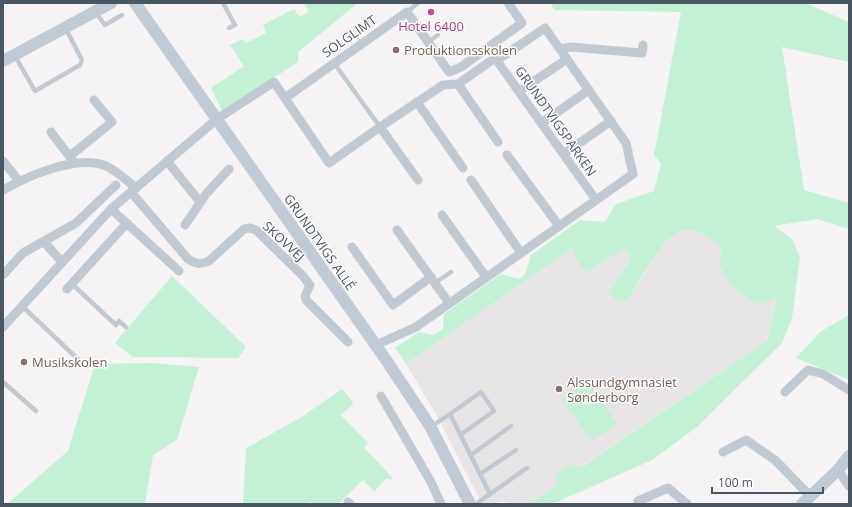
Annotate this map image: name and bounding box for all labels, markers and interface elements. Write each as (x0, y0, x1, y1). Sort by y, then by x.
marker: Hotel 6400 (426, 7, 436, 17)
street label: SOLGLIMT (318, 10, 381, 61)
place label: Hotel 6400 (398, 17, 464, 35)
place label: Produktionsskolen (404, 41, 517, 59)
marker: Produktionsskolen (391, 45, 401, 55)
street label: GRUNDTVIGSPARKEN (511, 62, 601, 180)
street label: GRUNDTVIGS ALLÉ (280, 190, 360, 294)
street label: SKOVVEJ (259, 217, 309, 265)
place label: Musikskolen (32, 353, 107, 371)
marker: Musikskolen (19, 357, 29, 367)
place label: Alssundgymnasiet Sønderborg (567, 373, 677, 406)
marker: Alssundgymnasiet Sønderborg (554, 384, 564, 394)
scale bar (712, 469, 823, 495)
text: 100 m (718, 474, 753, 491)

